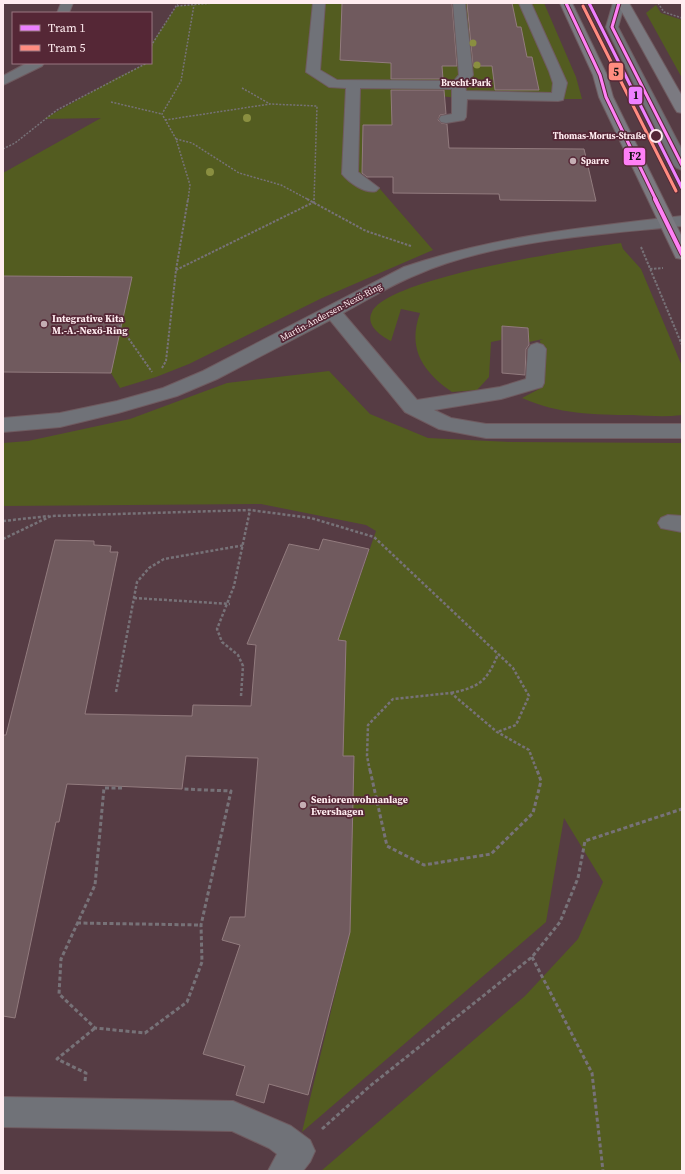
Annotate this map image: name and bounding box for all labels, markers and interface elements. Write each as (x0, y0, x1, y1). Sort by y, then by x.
legend (12, 12, 152, 64)
text: Tram 1 (48, 20, 86, 36)
text: Tram 5 (48, 40, 86, 56)
line badge: 5 (608, 62, 624, 81)
text: 5 (613, 65, 619, 80)
district label: Brecht-Park (441, 77, 492, 89)
line badge: 1 (628, 86, 643, 105)
text: 1 (633, 88, 639, 103)
marker: Thomas-Morus-Straße (649, 129, 663, 143)
place label: Thomas-Morus-Straße (553, 130, 646, 142)
line badge: F2 (623, 147, 646, 166)
text: F2 (629, 149, 641, 164)
place label: Sparre (581, 155, 609, 167)
marker: Sparre (568, 156, 578, 166)
street label: Martin-Andersen-Nexö-Ring (278, 280, 384, 344)
place label: Integrative Kita M.-A.-Nexö-Ring (52, 312, 128, 337)
marker: Integrative Kita M.-A.-Nexö-Ring (39, 319, 49, 329)
place label: Seniorenwohnanlage Evershagen (311, 793, 408, 818)
marker: Seniorenwohnanlage Evershagen (298, 800, 308, 810)

